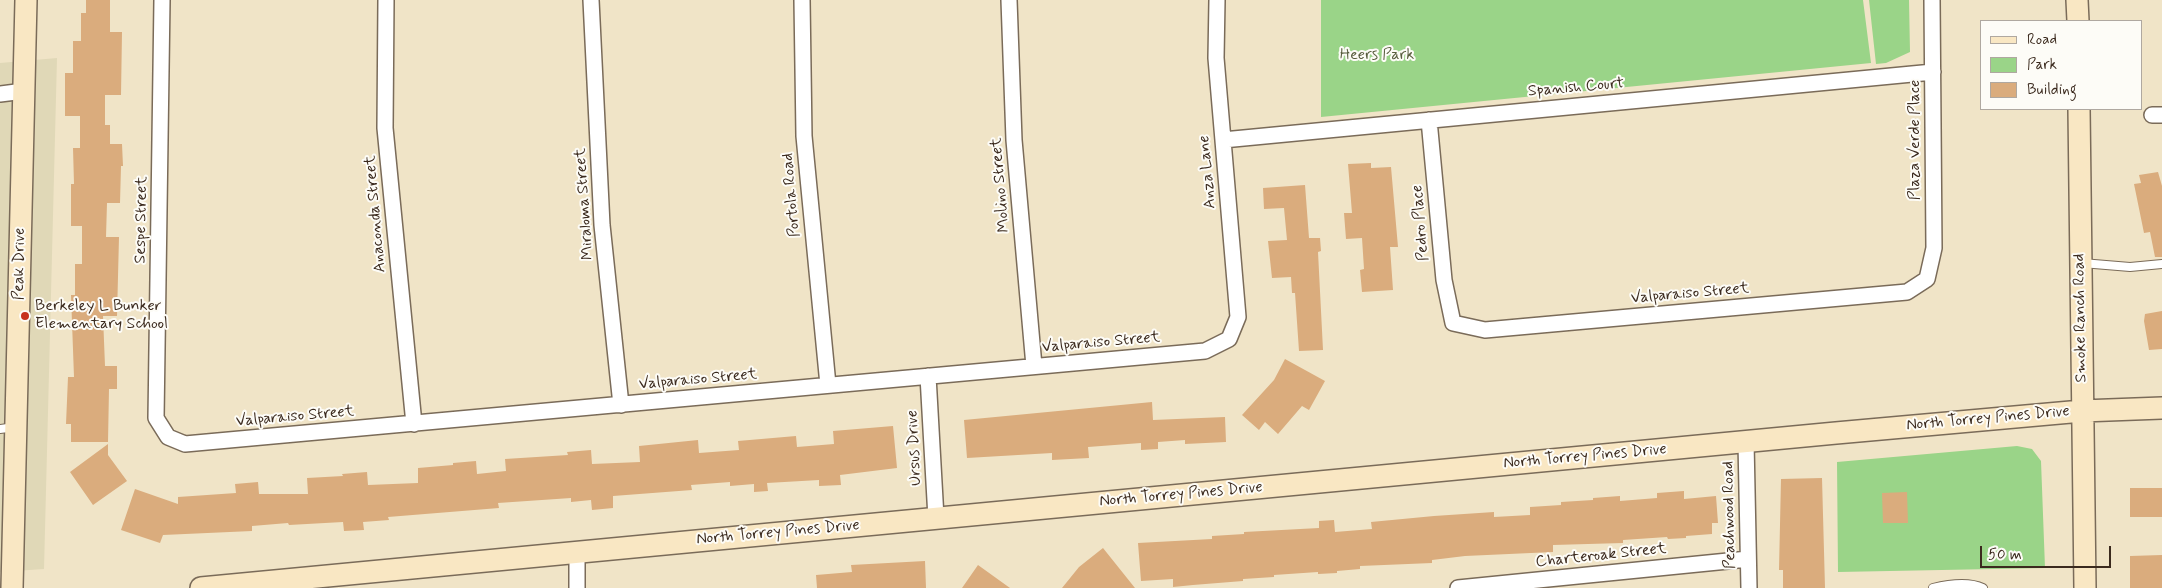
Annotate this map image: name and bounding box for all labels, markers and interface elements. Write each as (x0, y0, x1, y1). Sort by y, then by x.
legend (1980, 20, 2142, 110)
text: Road (2027, 30, 2057, 50)
park label: Heers Park (1340, 46, 1414, 66)
text: Park (2027, 55, 2057, 75)
street label: Spanish Court (1527, 74, 1625, 102)
street label: Plaza Verde Place (1906, 80, 1926, 200)
text: Building (2027, 80, 2077, 100)
street label: Anza Lane (1195, 134, 1221, 210)
street label: Molino Street (987, 137, 1015, 233)
street label: Miraloma Street (572, 147, 598, 261)
street label: Portola Road (779, 152, 805, 238)
street label: Anaconda Street (361, 155, 391, 273)
street label: Sespe Street (132, 176, 152, 264)
street label: Pedro Place (1408, 184, 1434, 262)
street label: Peak Drive (10, 228, 30, 300)
street label: Smoke Ranch Road (2070, 253, 2092, 383)
street label: Valparaiso Street (1630, 279, 1750, 309)
place label: Berkeley L Bunker Elementary School (35, 297, 168, 335)
marker: Berkeley L Bunker Elementary School (19, 310, 31, 322)
street label: Valparaiso Street (1041, 328, 1161, 358)
street label: Valparaiso Street (638, 365, 758, 395)
street label: Valparaiso Street (235, 402, 355, 432)
street label: North Torrey Pines Drive (1906, 402, 2070, 436)
street label: Ursus Drive (903, 410, 927, 486)
street label: North Torrey Pines Drive (1503, 440, 1667, 474)
street label: Peachwood Road (1719, 461, 1741, 569)
street label: North Torrey Pines Drive (1099, 478, 1263, 512)
street label: North Torrey Pines Drive (696, 516, 860, 550)
scale bar (1982, 536, 2113, 568)
street label: Charteroak Street (1535, 540, 1667, 572)
text: 50 m (1988, 545, 2022, 565)

